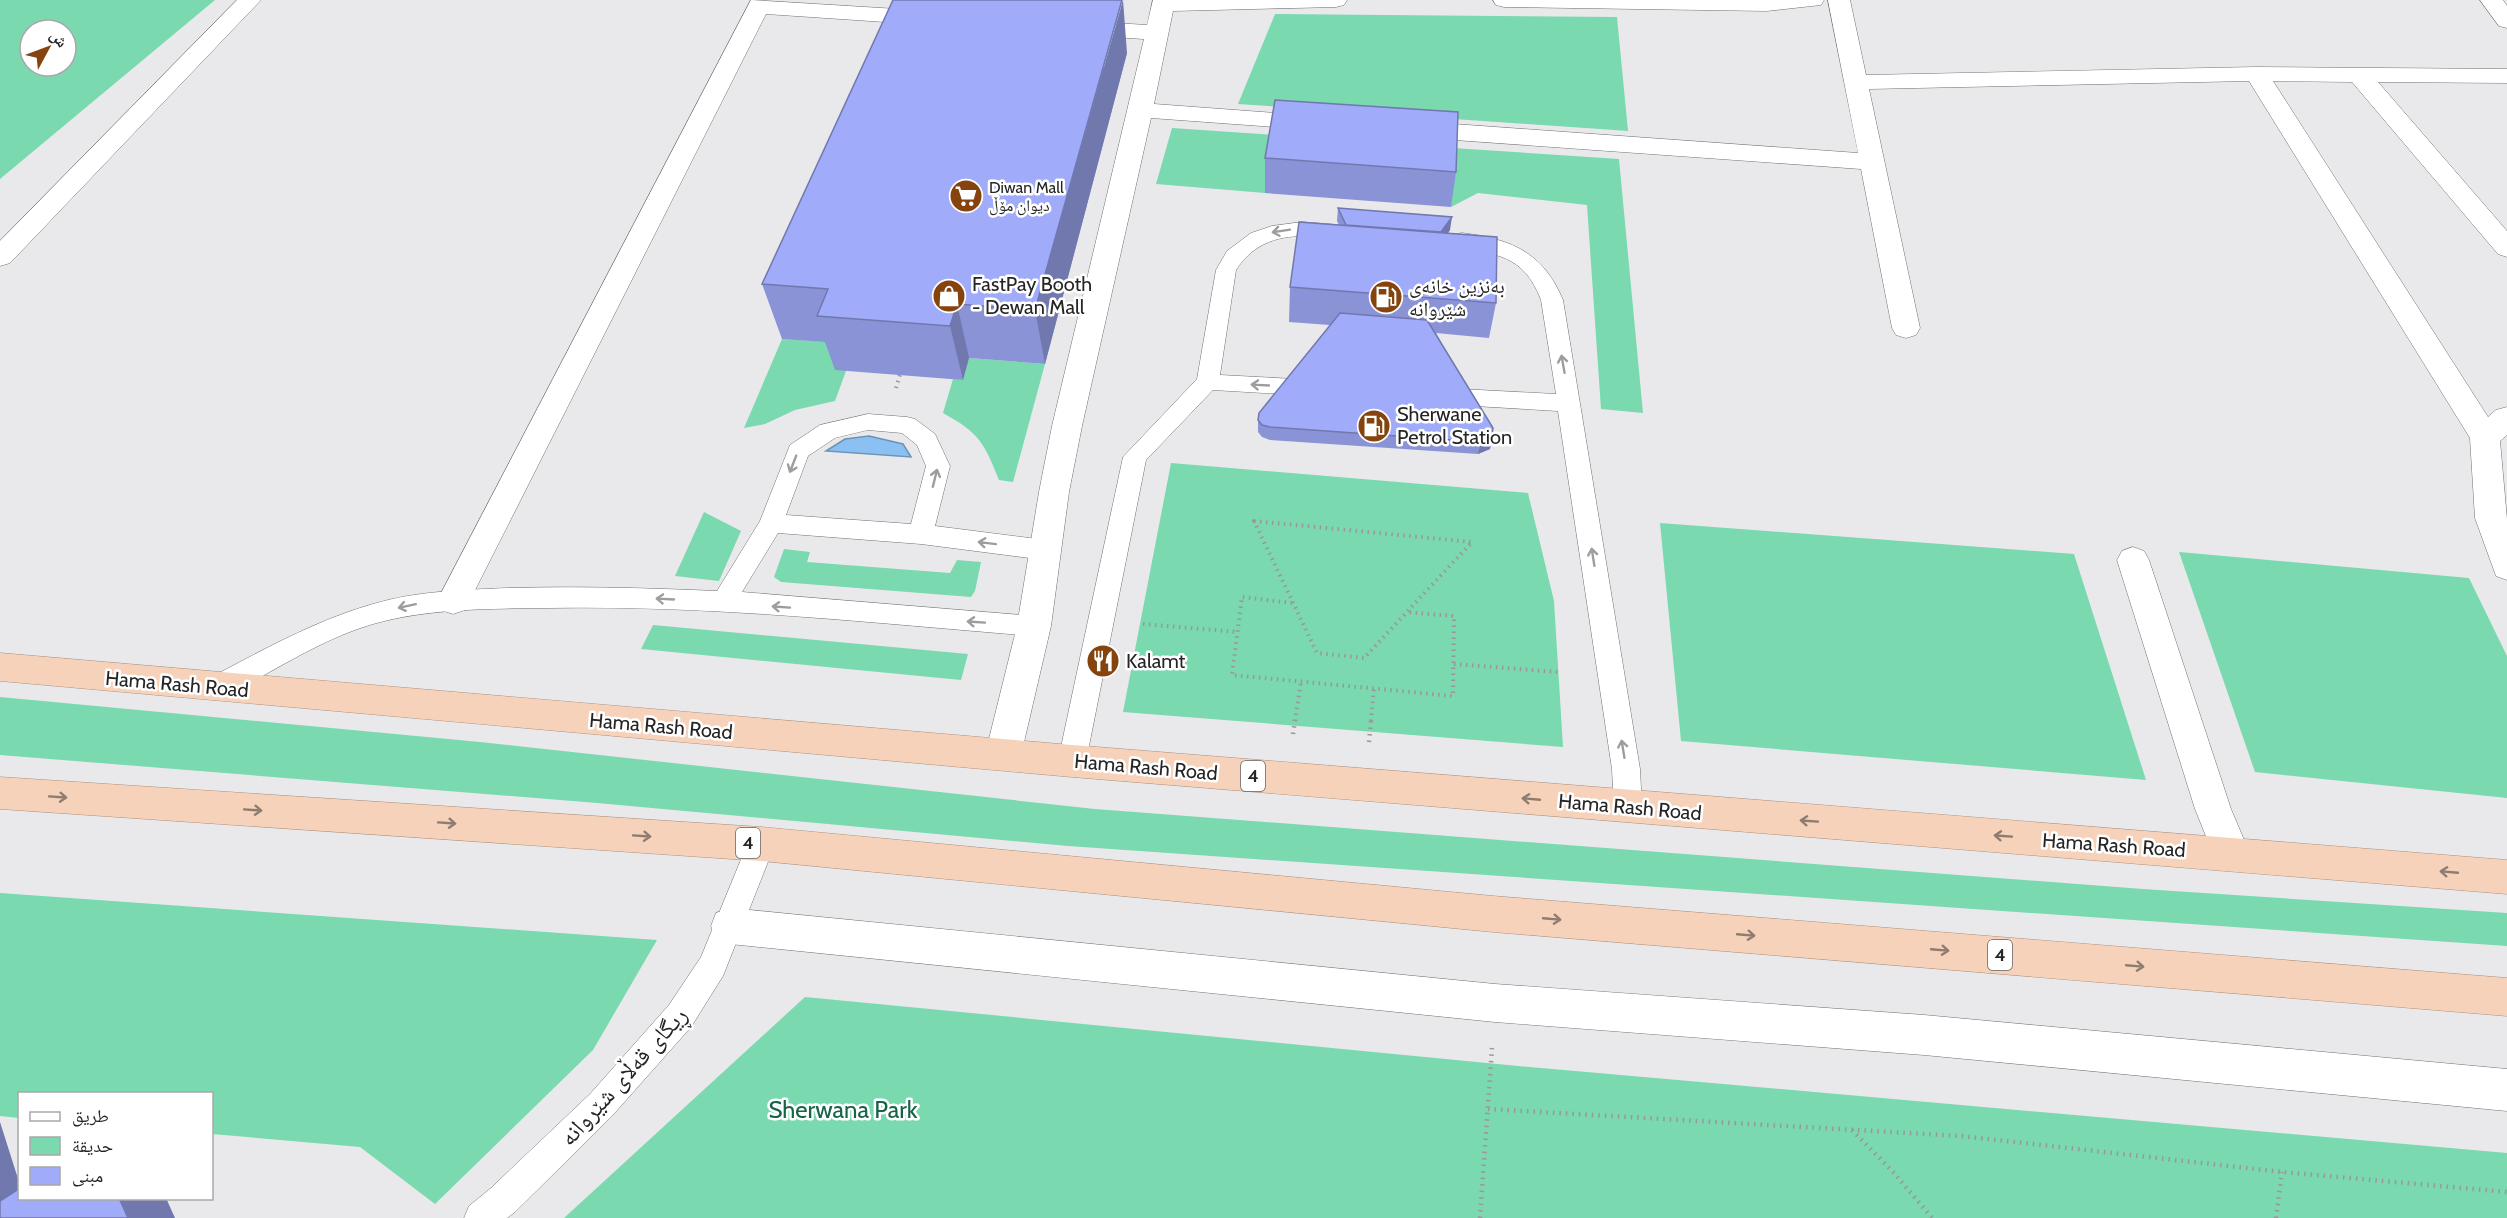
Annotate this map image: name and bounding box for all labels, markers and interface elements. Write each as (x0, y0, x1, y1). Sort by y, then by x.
north arrow (18, 18, 78, 78)
text: ش (46, 26, 72, 51)
supermarket icon: Diwan Mall دیوان مۆڵ (948, 178, 984, 214)
place label: Diwan Mall دیوان مۆڵ (989, 178, 1064, 216)
one-way arrow (1272, 225, 1291, 236)
place label: FastPay Booth - Dewan Mall (972, 272, 1092, 319)
place label: بەنزین خانەی شێروانە (1409, 274, 1505, 321)
shop icon: FastPay Booth - Dewan Mall (931, 278, 967, 314)
fuel station icon: بەنزین خانەی شێروانە (1368, 279, 1404, 315)
one-way arrow (1557, 355, 1568, 374)
one-way arrow (1250, 379, 1270, 390)
place label: Sherwane Petrol Station (1397, 402, 1512, 449)
fuel station icon: Sherwane Petrol Station (1356, 408, 1392, 444)
one-way arrow (787, 454, 798, 473)
one-way arrow (929, 468, 941, 487)
one-way arrow (978, 537, 997, 548)
one-way arrow (1588, 547, 1599, 567)
one-way arrow (655, 594, 675, 605)
one-way arrow (398, 601, 417, 612)
one-way arrow (772, 601, 792, 612)
one-way arrow (966, 616, 986, 627)
restaurant icon: Kalamt (1085, 643, 1121, 679)
place label: Kalamt (1126, 649, 1186, 673)
street label: Hama Rash Road (104, 666, 250, 702)
street label: Hama Rash Road (588, 708, 734, 744)
one-way arrow (1617, 740, 1628, 760)
street label: Hama Rash Road (1073, 749, 1219, 785)
road number: 4 (1241, 761, 1265, 791)
street label: Hama Rash Road (1557, 789, 1703, 825)
one-way arrow (48, 791, 68, 802)
one-way arrow (1521, 794, 1541, 805)
one-way arrow (242, 804, 262, 815)
one-way arrow (1799, 816, 1819, 827)
one-way arrow (437, 818, 457, 829)
road number: 4 (736, 828, 760, 858)
street label: Hama Rash Road (2041, 828, 2187, 862)
one-way arrow (1994, 830, 2014, 841)
one-way arrow (632, 831, 652, 842)
one-way arrow (2439, 866, 2459, 877)
one-way arrow (1541, 914, 1561, 925)
one-way arrow (1736, 929, 1756, 940)
road number: 4 (1988, 940, 2012, 970)
one-way arrow (1930, 945, 1950, 956)
one-way arrow (2124, 961, 2144, 972)
street label: ڕیگای قەڵای شێروانە (552, 1000, 696, 1154)
legend (18, 1092, 213, 1200)
park label: Sherwana Park (768, 1095, 918, 1124)
text: طريق (72, 1105, 109, 1127)
text: حديقة (72, 1135, 113, 1157)
text: مبنى (72, 1165, 103, 1187)

